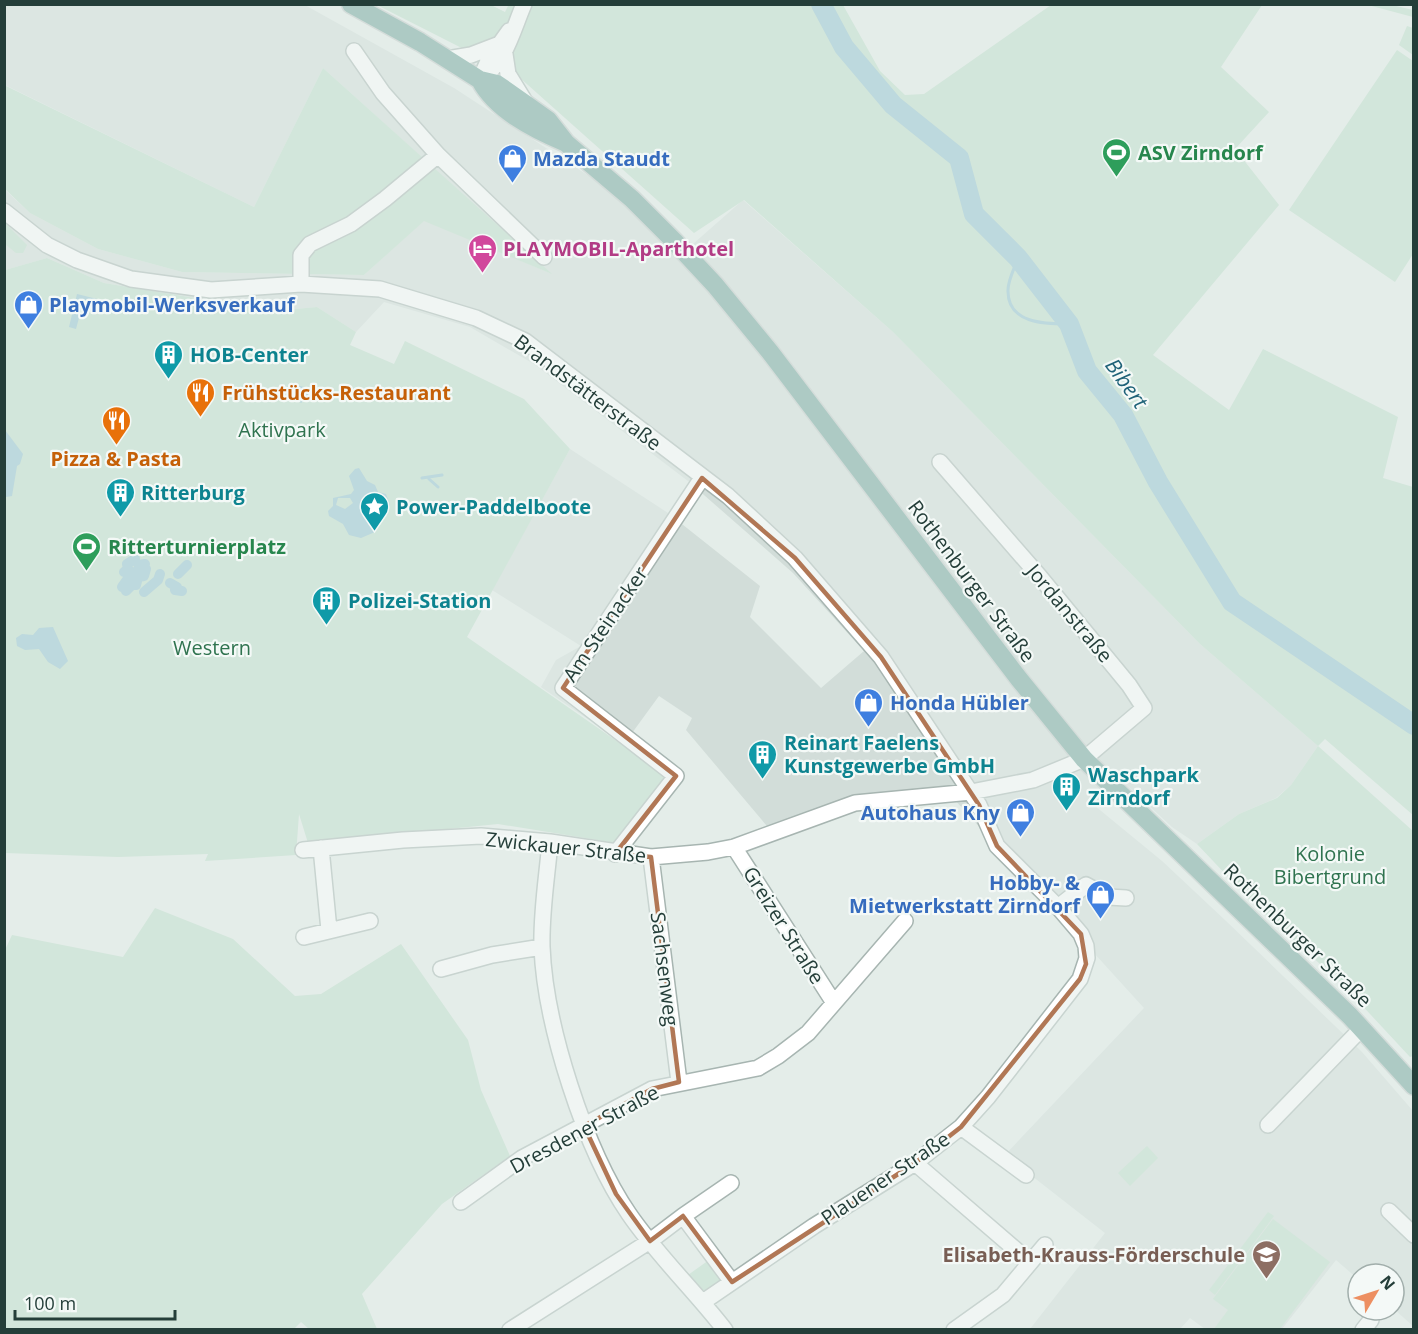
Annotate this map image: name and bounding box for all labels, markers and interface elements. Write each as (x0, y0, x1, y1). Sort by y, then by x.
sports icon: ASV Zirndorf (1101, 136, 1133, 178)
place label: ASV Zirndorf (1138, 139, 1264, 166)
shop icon: Mazda Staudt (496, 142, 528, 184)
place label: Mazda Staudt (533, 145, 670, 172)
hotel icon: PLAYMOBIL-Aparthotel (466, 232, 498, 274)
place label: PLAYMOBIL-Aparthotel (503, 235, 734, 262)
shop icon: Playmobil-Werksverkauf (12, 288, 44, 330)
place label: Playmobil-Werksverkauf (49, 291, 296, 318)
street label: Brandstätterstraße (509, 328, 667, 456)
building icon: HOB-Center (153, 338, 185, 380)
place label: HOB-Center (190, 341, 308, 368)
water label: Bibert (1099, 352, 1155, 415)
restaurant icon: Frühstücks-Restaurant (185, 376, 217, 418)
place label: Frühstücks-Restaurant (222, 379, 451, 406)
restaurant icon: Pizza & Pasta (100, 404, 132, 446)
park label: Aktivpark (238, 416, 326, 443)
place label: Pizza & Pasta (51, 445, 182, 472)
building icon: Ritterburg (104, 476, 136, 518)
place label: Ritterburg (141, 479, 245, 506)
place icon: Power-Paddelboote (359, 490, 391, 532)
place label: Power-Paddelboote (396, 493, 591, 520)
street label: Rothenburger Straße (902, 494, 1042, 668)
sports icon: Ritterturnierplatz (71, 530, 103, 572)
place label: Ritterturnierplatz (108, 533, 286, 560)
street label: Jordanstraße (1020, 557, 1119, 668)
street label: Am Steinacker (556, 561, 654, 687)
building icon: Polizei-Station (311, 584, 343, 626)
place label: Polizei-Station (348, 587, 491, 614)
park label: Western (173, 634, 251, 661)
shop icon: Honda Hübler (853, 686, 885, 728)
place label: Honda Hübler (890, 689, 1029, 716)
place label: Reinart Faelens Kunstgewerbe GmbH (784, 729, 995, 779)
building icon: Reinart Faelens Kunstgewerbe GmbH (747, 738, 779, 780)
place label: Waschpark Zirndorf (1088, 761, 1200, 811)
building icon: Waschpark Zirndorf (1051, 770, 1083, 812)
shop icon: Autohaus Kny (1005, 796, 1037, 838)
place label: Autohaus Kny (861, 799, 1001, 826)
street label: Zwickauer Straße (484, 825, 648, 869)
park label: Kolonie Bibertgrund (1274, 840, 1386, 890)
street label: Rothenburger Straße (1218, 857, 1378, 1013)
street label: Greizer Straße (737, 861, 831, 989)
place label: Hobby- & Mietwerkstatt Zirndorf (849, 869, 1081, 919)
shop icon: Hobby- & Mietwerkstatt Zirndorf (1085, 878, 1117, 920)
street label: Sachsenweg (645, 911, 685, 1028)
street label: Dresdener Straße (505, 1078, 663, 1180)
street label: Plauener Straße (815, 1125, 955, 1231)
school or university icon: Elisabeth-Krauss-Förderschule (1250, 1238, 1282, 1280)
place label: Elisabeth-Krauss-Förderschule (943, 1241, 1245, 1268)
north arrow (1346, 1262, 1406, 1322)
text: N (1375, 1271, 1400, 1295)
scale bar (15, 1283, 176, 1321)
text: 100 m (24, 1291, 76, 1315)

